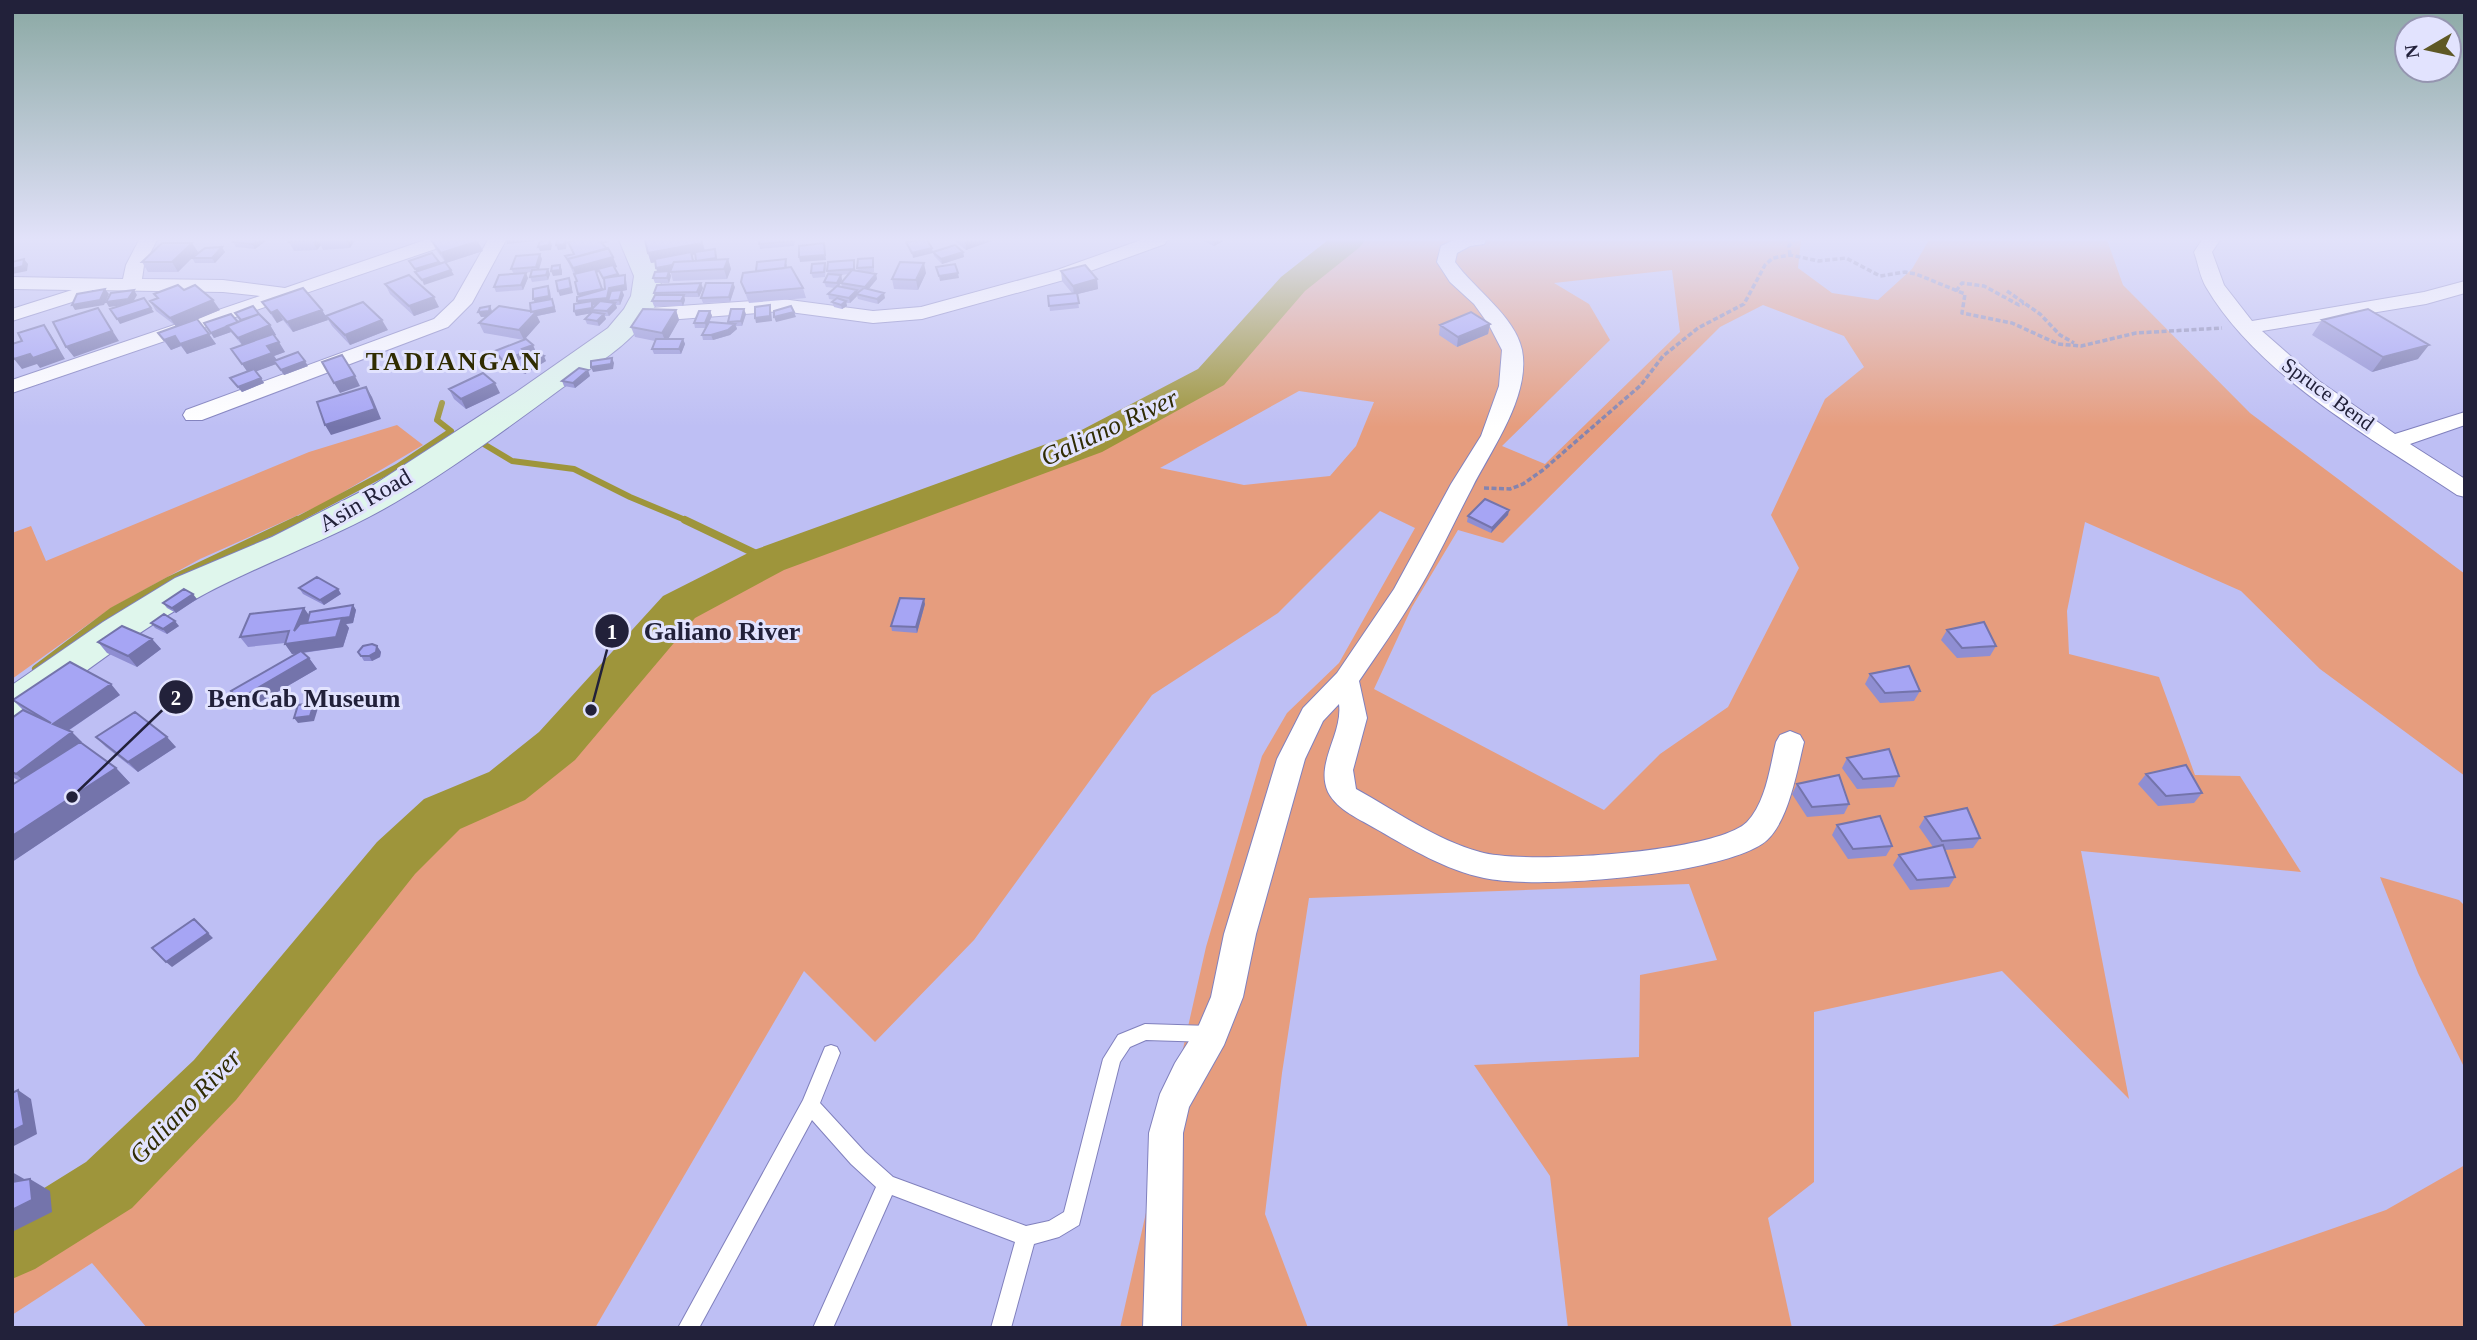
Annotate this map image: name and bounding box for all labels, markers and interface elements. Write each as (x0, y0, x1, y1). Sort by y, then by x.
north arrow (2393, 14, 2463, 84)
text: N (2400, 43, 2423, 60)
district label: TADIANGAN (366, 347, 542, 376)
street label: Spruce Bend (2277, 353, 2379, 436)
water label: Galiano River (1036, 383, 1183, 472)
street label: Asin Road (314, 463, 416, 537)
callout: Galiano River (594, 608, 814, 655)
text: Galiano River (644, 617, 800, 646)
text: 1 (607, 620, 617, 644)
callout: BenCab Museum (159, 674, 415, 721)
text: BenCab Museum (208, 684, 401, 713)
text: 2 (171, 686, 181, 710)
water label: Galiano River (124, 1042, 248, 1170)

